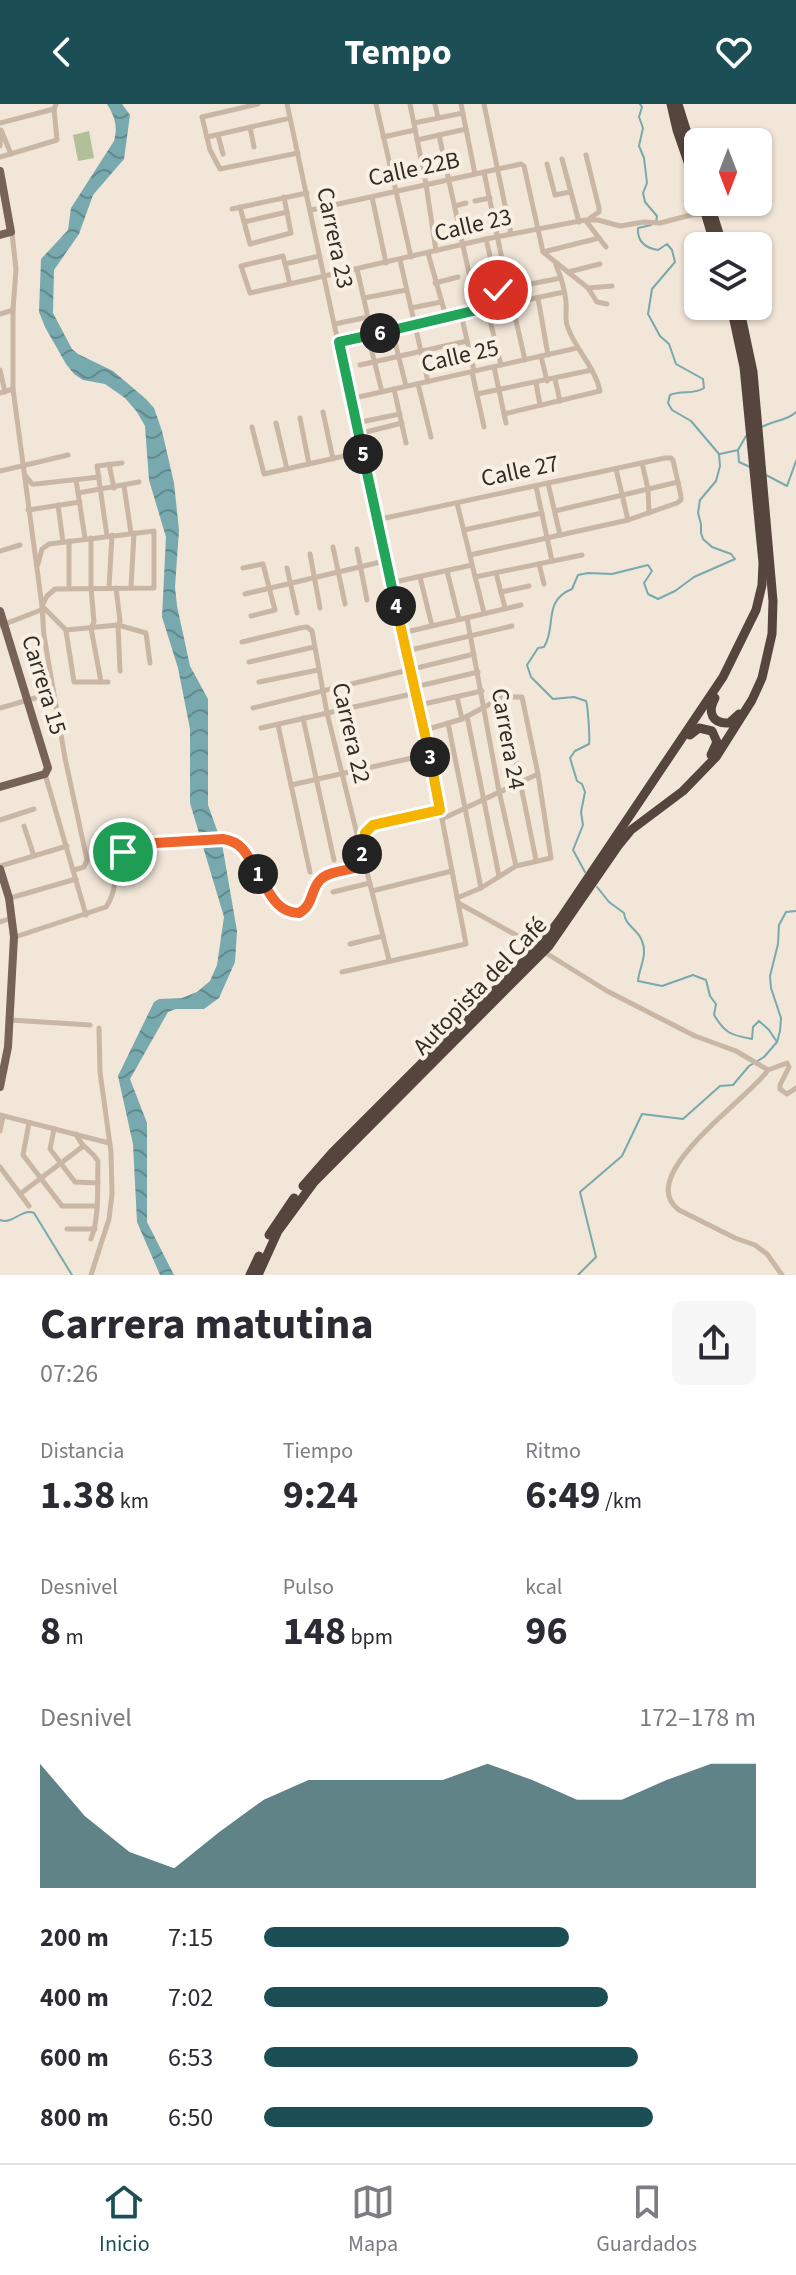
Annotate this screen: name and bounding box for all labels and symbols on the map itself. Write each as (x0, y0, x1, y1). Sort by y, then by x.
north arrow (684, 128, 772, 216)
street label: Calle 22B (365, 142, 463, 196)
street label: Carrera 23 (307, 184, 363, 292)
street label: Calle 23 (431, 199, 515, 251)
pin (464, 256, 532, 324)
pin: 6 (360, 313, 400, 353)
street label: Calle 25 (418, 330, 502, 382)
pin: 5 (343, 434, 383, 474)
street label: Calle 27 (478, 446, 562, 496)
pin: 4 (376, 586, 416, 626)
street label: Carrera 15 (12, 631, 76, 739)
street label: Carrera 22 (322, 679, 380, 787)
street label: Carrera 24 (482, 685, 534, 793)
pin: 3 (410, 737, 450, 777)
pin (89, 818, 157, 886)
pin: 2 (342, 834, 382, 874)
pin: 1 (238, 854, 278, 894)
street label: Autopista del Café (405, 909, 555, 1063)

